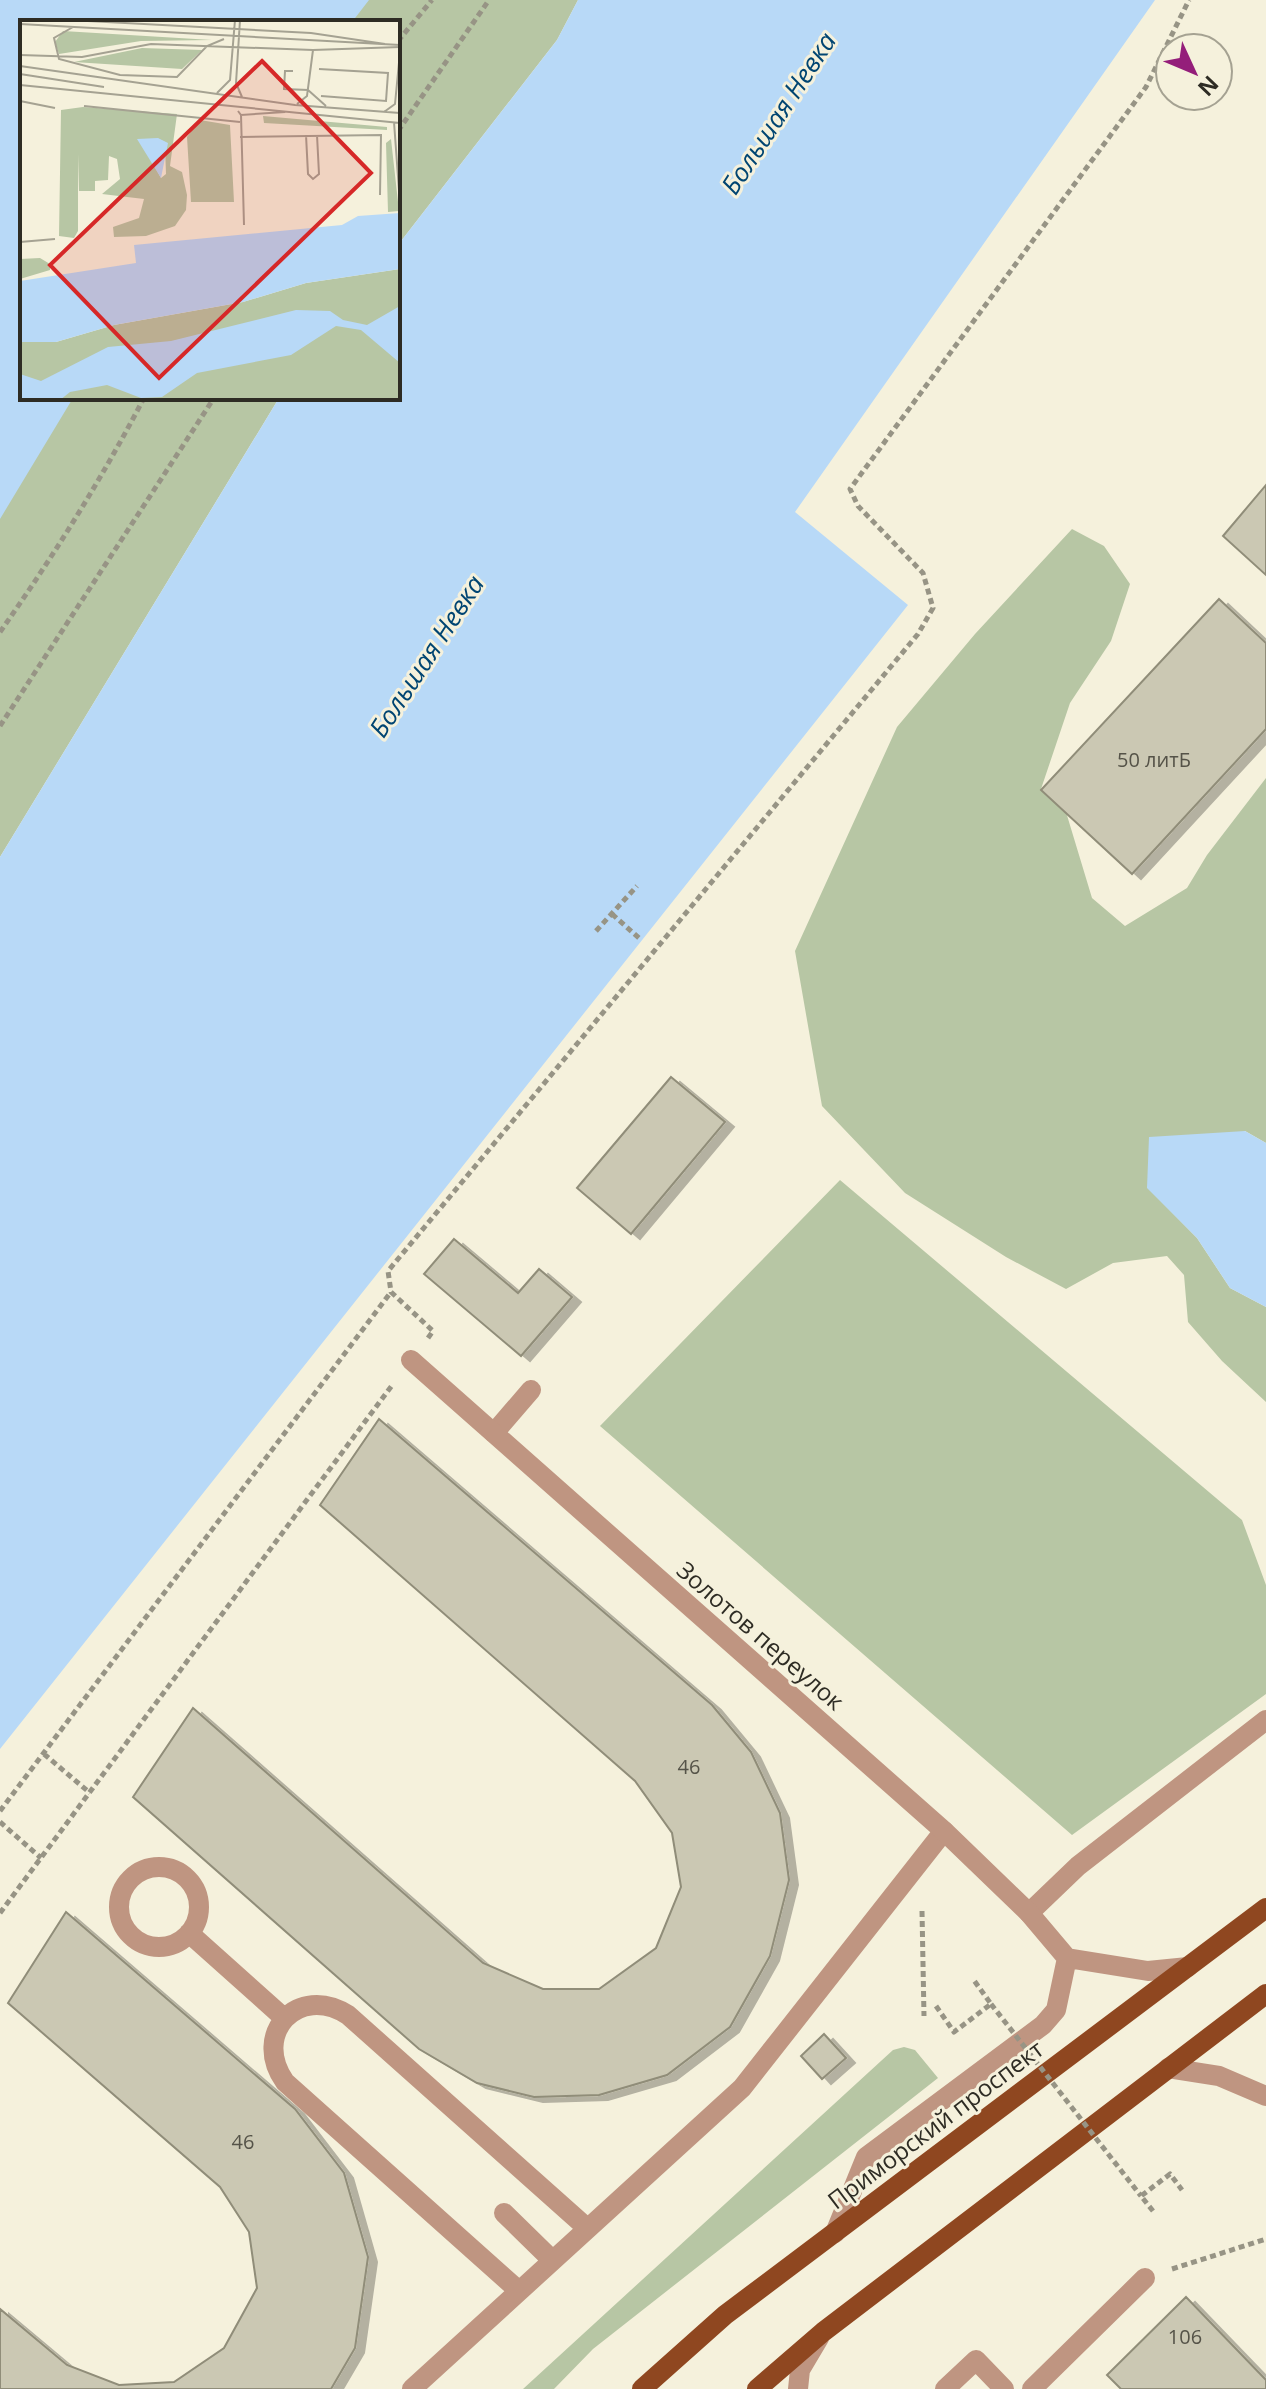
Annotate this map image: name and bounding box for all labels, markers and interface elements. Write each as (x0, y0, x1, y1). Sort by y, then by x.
inset map (20, 20, 400, 400)
water label: Большая Невка (712, 25, 844, 201)
north arrow (1154, 32, 1234, 112)
text: N (1192, 70, 1226, 103)
water label: Большая Невка (360, 568, 492, 744)
house number: 50 литБ (1117, 746, 1191, 773)
street label: Золотов переулок (670, 1553, 852, 1717)
house number: 46 (678, 1753, 700, 1780)
street label: Приморский проспект (820, 2032, 1050, 2216)
house number: 46 (232, 2128, 254, 2155)
house number: 106 (1168, 2323, 1202, 2350)

